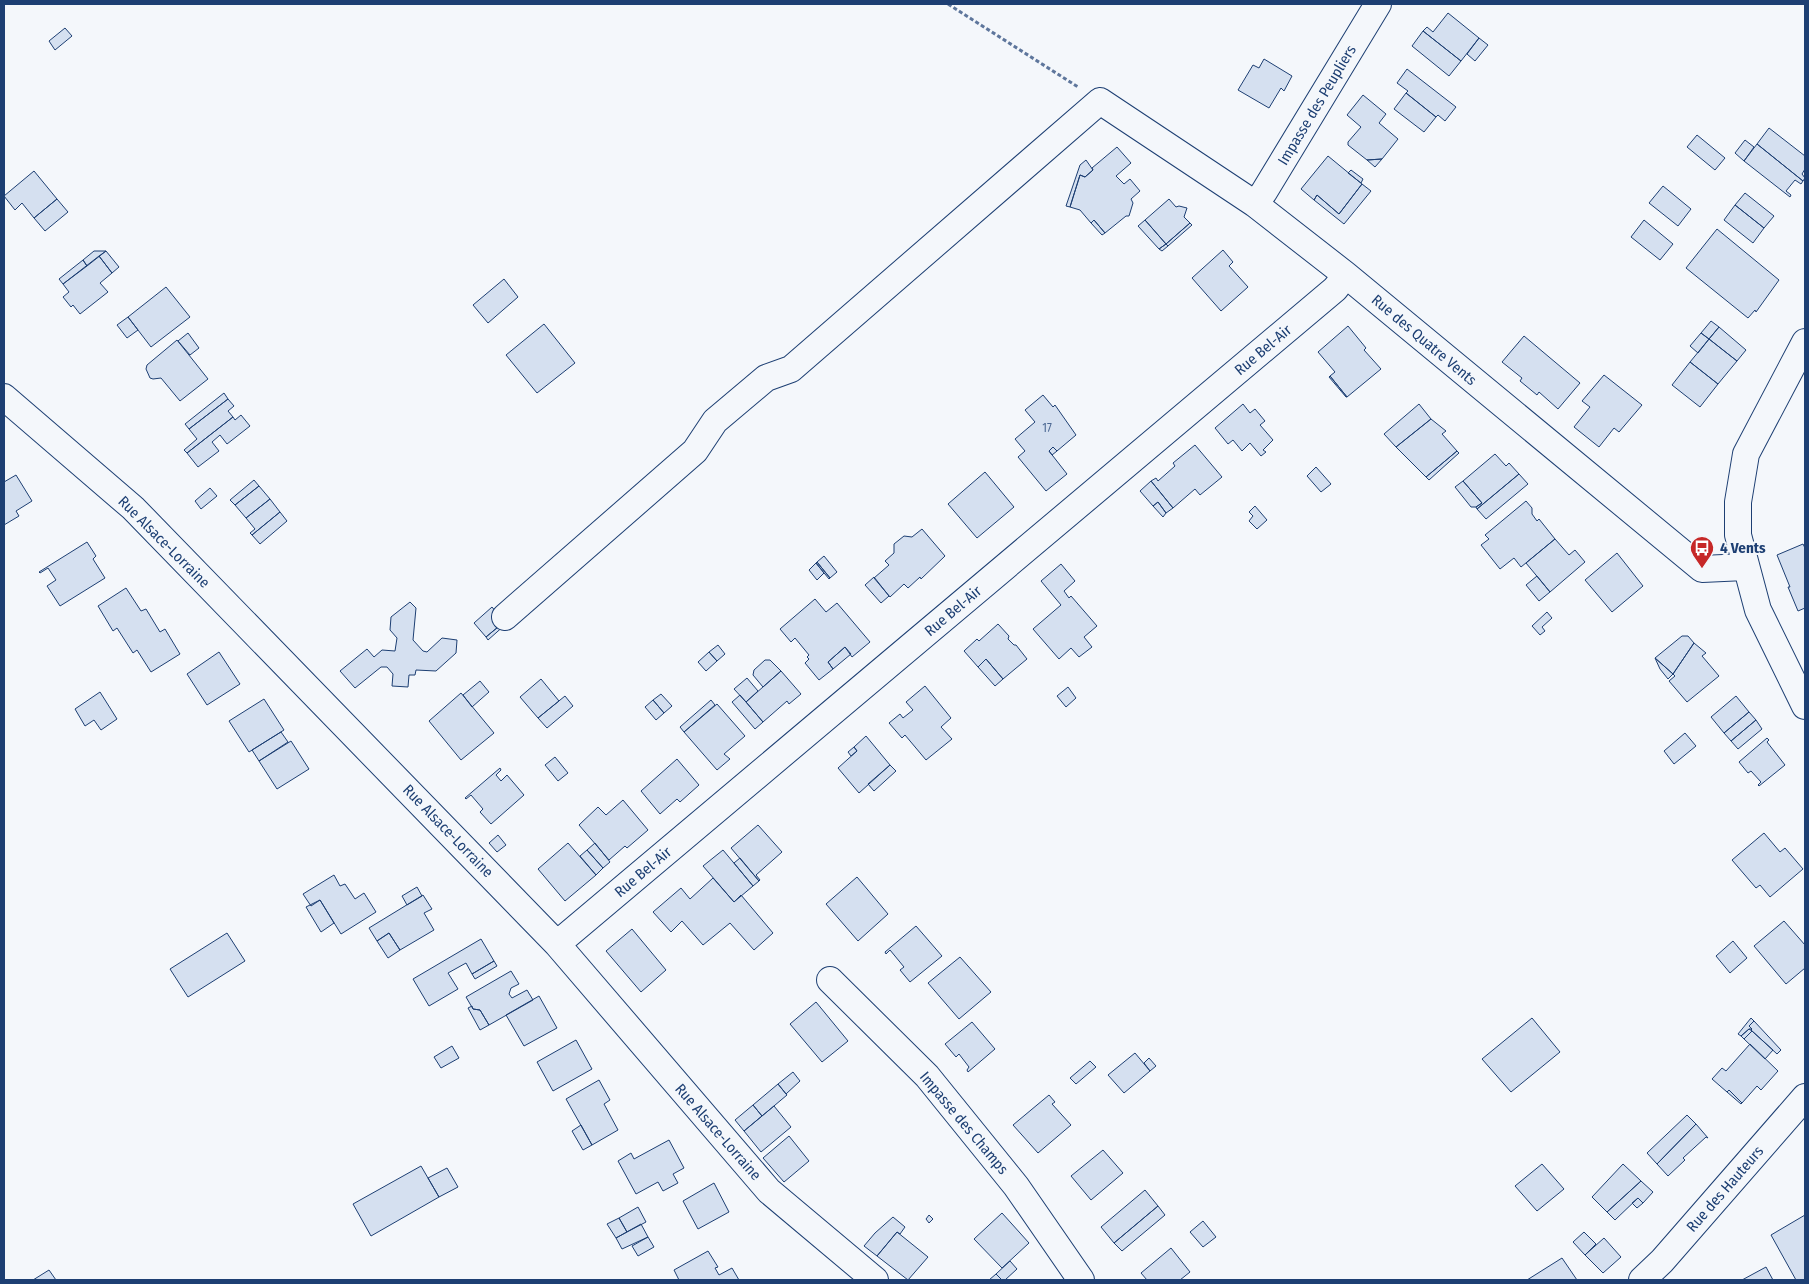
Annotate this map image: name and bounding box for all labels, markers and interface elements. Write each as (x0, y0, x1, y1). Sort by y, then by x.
street label: Impasse des Peupliers (1274, 42, 1360, 168)
street label: Rue des Quatre Vents (1368, 291, 1480, 389)
street label: Rue Bel-Air (1231, 321, 1296, 379)
house number: 17 (1042, 421, 1052, 435)
street label: Rue Alsace-Lorraine (114, 492, 214, 592)
bus stop icon: 4 Vents (1689, 535, 1715, 569)
place label: 4 Vents (1720, 539, 1766, 557)
street label: Rue Bel-Air (921, 582, 986, 640)
street label: Rue Alsace-Lorraine (399, 781, 497, 881)
street label: Rue Bel-Air (611, 843, 676, 901)
street label: Impasse des Champs (916, 1068, 1012, 1178)
street label: Rue Alsace-Lorraine (671, 1080, 765, 1184)
street label: Rue des Hauteurs (1683, 1142, 1767, 1236)

